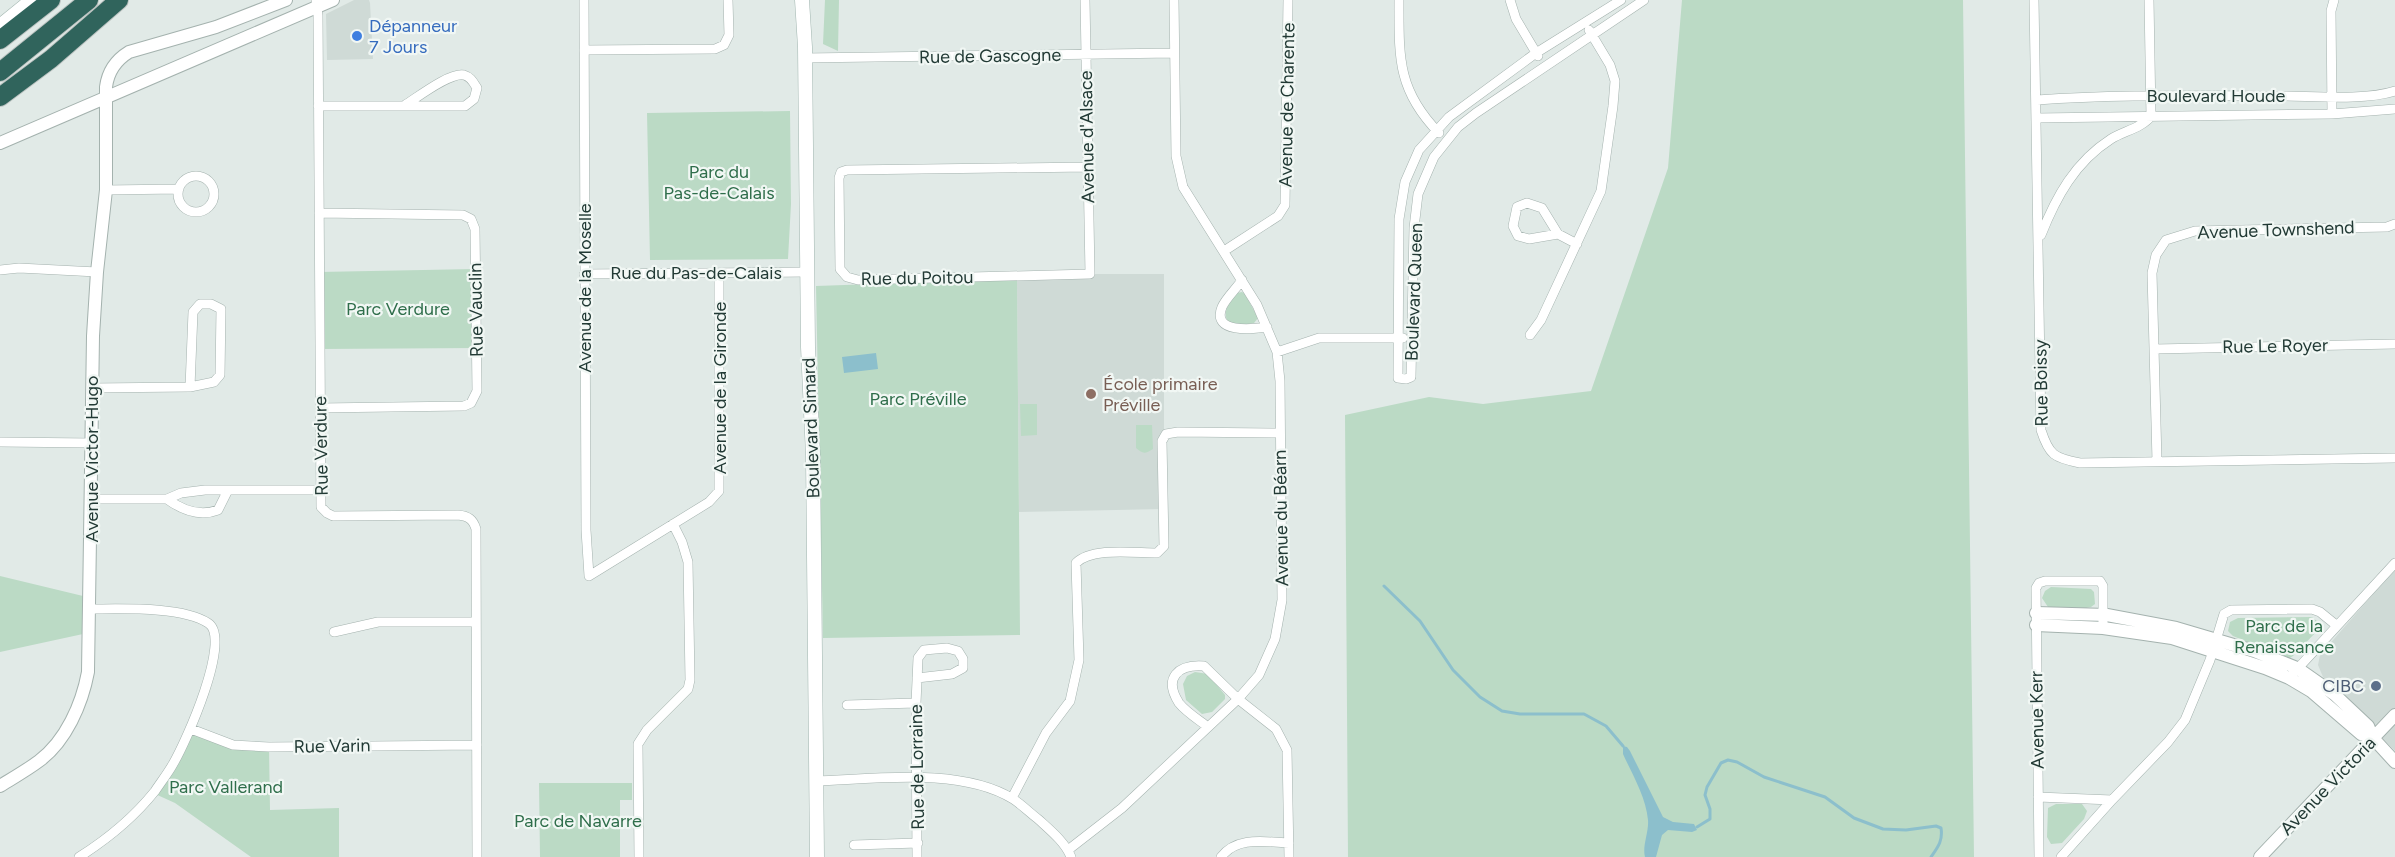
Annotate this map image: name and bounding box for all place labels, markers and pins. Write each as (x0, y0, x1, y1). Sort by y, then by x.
place label: Dépanneur 7 Jours (369, 15, 457, 58)
marker: Dépanneur 7 Jours (350, 29, 364, 43)
place label: École primaire Préville (1103, 373, 1218, 416)
marker: École primaire Préville (1084, 387, 1098, 401)
place label: CIBC (2322, 675, 2364, 697)
marker: CIBC (2369, 679, 2383, 693)

